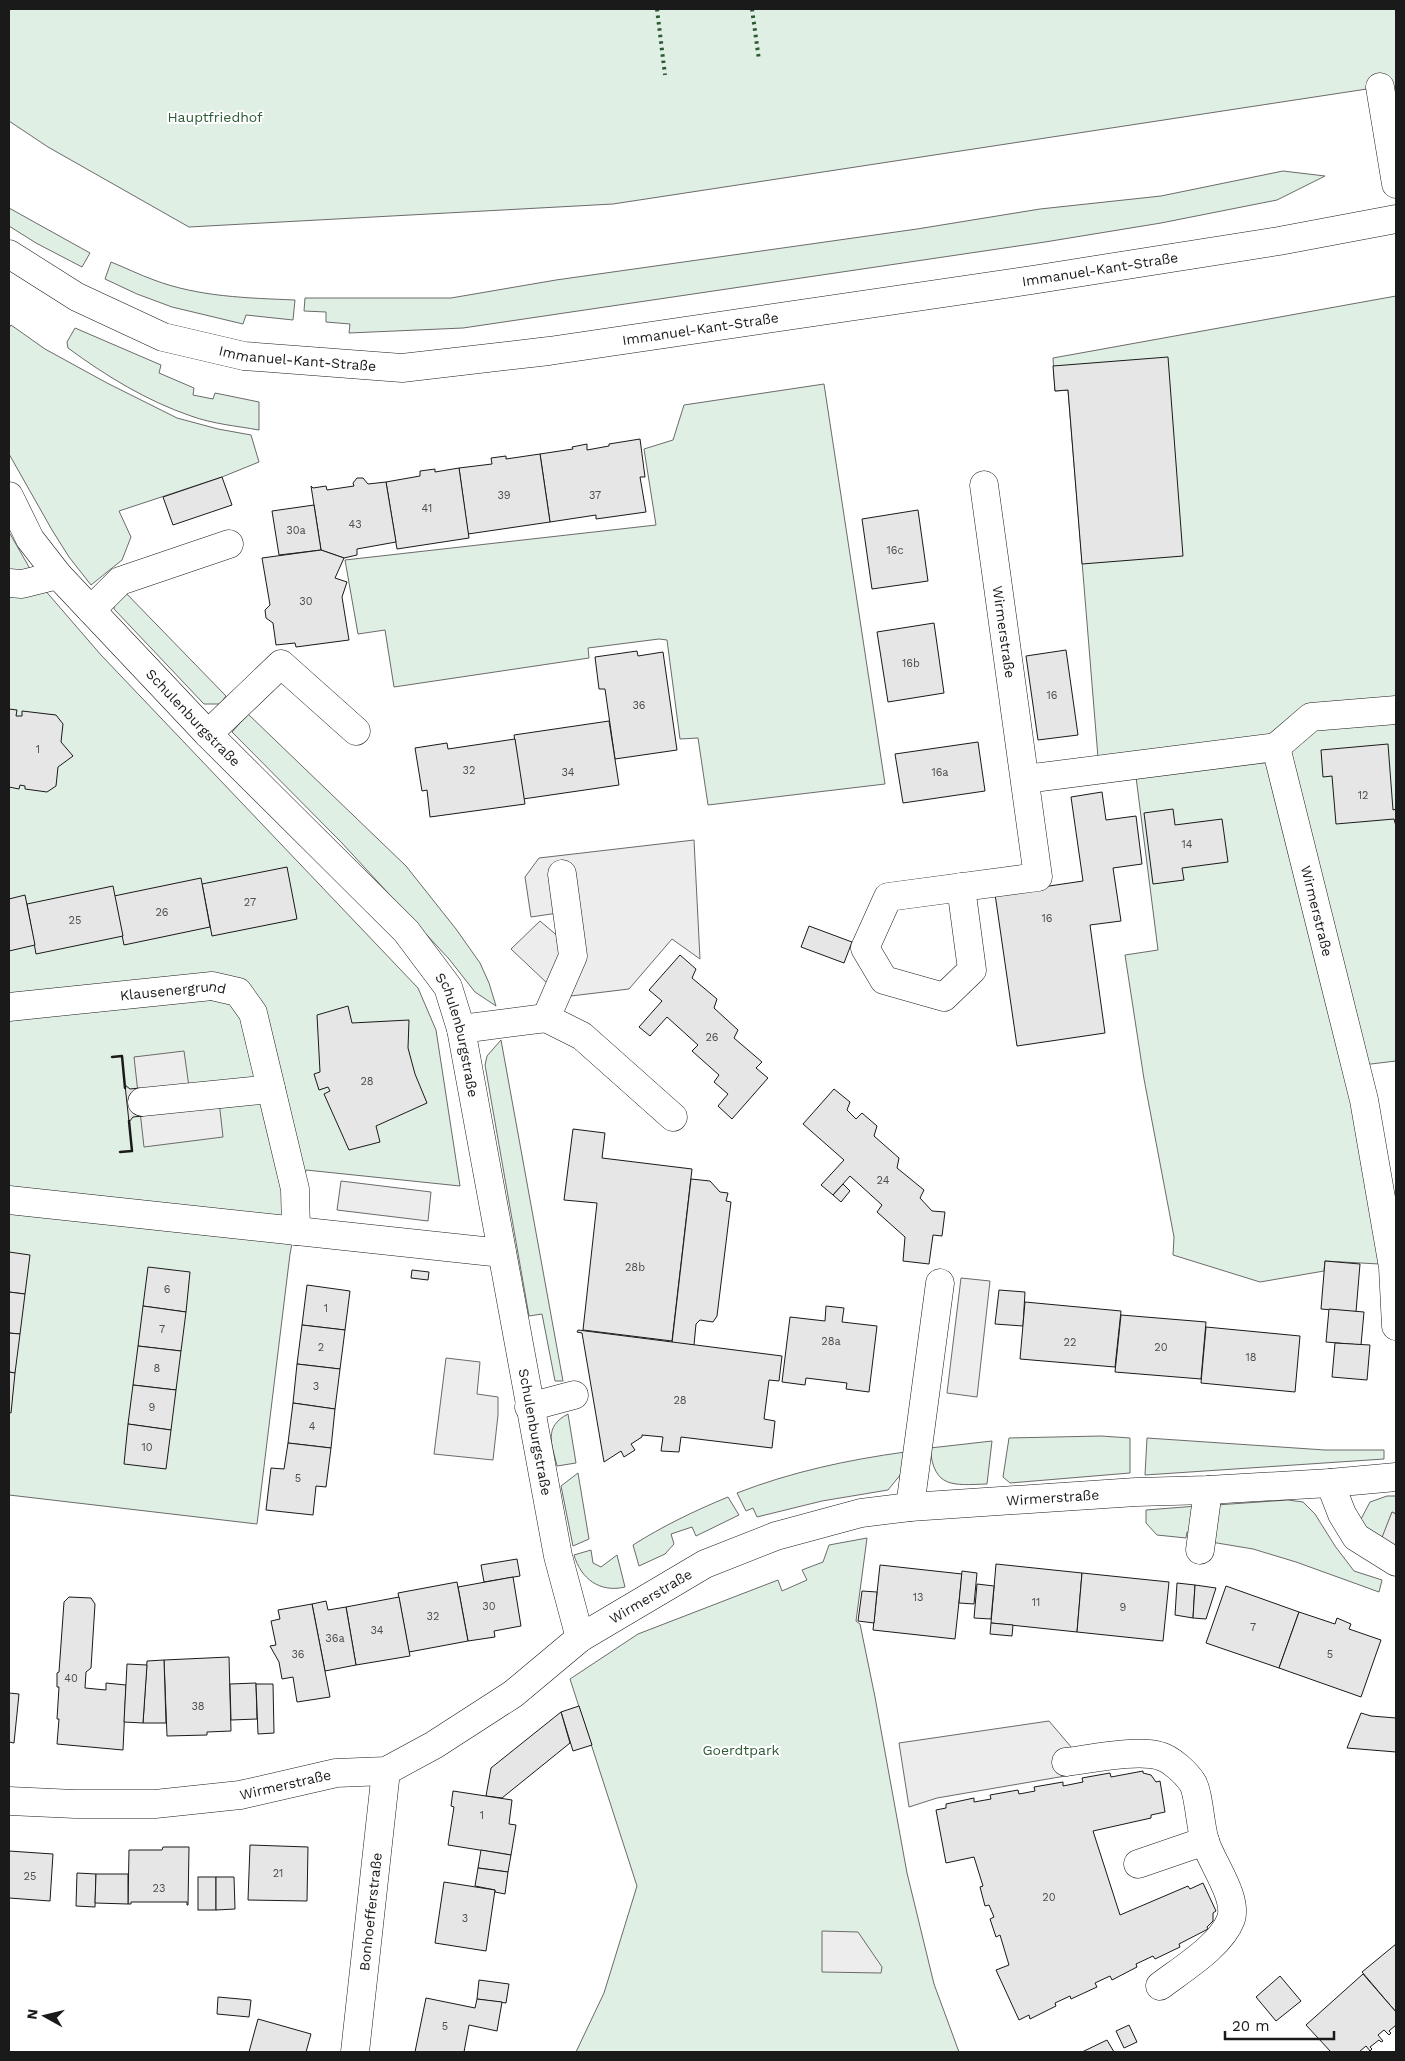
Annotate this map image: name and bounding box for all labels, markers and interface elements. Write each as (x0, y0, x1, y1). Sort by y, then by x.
park label: Hauptfriedhof (167, 109, 263, 125)
street label: Immanuel-Kant-Straße (1021, 249, 1179, 289)
street label: Immanuel-Kant-Straße (621, 309, 780, 348)
street label: Immanuel-Kant-Straße (217, 342, 377, 374)
house number: 39 (497, 489, 511, 502)
house number: 37 (589, 489, 601, 502)
house number: 41 (422, 502, 432, 515)
house number: 43 (348, 518, 362, 531)
house number: 30a (286, 524, 306, 537)
house number: 16c (886, 544, 904, 557)
street label: Wirmerstraße (990, 585, 1018, 679)
house number: 30 (299, 595, 313, 608)
house number: 16b (902, 657, 920, 670)
street label: Schulenburgstraße (143, 666, 244, 770)
house number: 16 (1047, 689, 1058, 702)
house number: 36 (632, 699, 646, 712)
house number: 1 (36, 743, 40, 756)
house number: 32 (463, 764, 475, 777)
house number: 34 (561, 766, 575, 779)
house number: 16a (931, 766, 949, 779)
house number: 12 (1358, 789, 1368, 802)
house number: 14 (1181, 838, 1193, 851)
street label: Wirmerstraße (1298, 864, 1336, 958)
house number: 27 (244, 896, 256, 909)
house number: 26 (155, 906, 169, 919)
house number: 16 (1042, 912, 1053, 925)
house number: 25 (69, 914, 81, 927)
street label: Schulenburgstraße (432, 970, 481, 1098)
street label: Klausenergrund (119, 978, 228, 1003)
house number: 26 (705, 1031, 719, 1044)
house number: 28 (360, 1075, 374, 1088)
house number: 24 (877, 1174, 890, 1187)
house number: 28b (625, 1261, 645, 1274)
house number: 6 (164, 1283, 171, 1296)
house number: 1 (324, 1302, 328, 1315)
house number: 7 (159, 1323, 165, 1336)
house number: 28a (821, 1335, 841, 1348)
house number: 22 (1064, 1336, 1076, 1349)
house number: 2 (318, 1341, 324, 1354)
house number: 20 (1154, 1341, 1168, 1354)
house number: 18 (1245, 1351, 1257, 1364)
house number: 8 (154, 1362, 161, 1375)
street label: Schulenburgstraße (516, 1367, 555, 1497)
house number: 3 (313, 1380, 319, 1393)
house number: 28 (673, 1394, 687, 1407)
house number: 9 (149, 1401, 156, 1414)
house number: 4 (309, 1420, 316, 1433)
house number: 10 (141, 1441, 153, 1454)
house number: 5 (295, 1472, 301, 1485)
street label: Wirmerstraße (1006, 1486, 1100, 1509)
street label: Wirmerstraße (606, 1566, 695, 1627)
house number: 13 (913, 1591, 923, 1604)
house number: 11 (1032, 1596, 1040, 1609)
house number: 30 (482, 1600, 496, 1613)
house number: 9 (1120, 1601, 1127, 1614)
house number: 32 (427, 1610, 439, 1623)
house number: 7 (1250, 1621, 1256, 1634)
house number: 34 (370, 1624, 384, 1637)
house number: 36a (325, 1632, 345, 1645)
house number: 36 (291, 1648, 305, 1661)
house number: 5 (1327, 1648, 1333, 1661)
house number: 40 (64, 1672, 78, 1685)
house number: 38 (191, 1700, 205, 1713)
park label: Goerdtpark (702, 1742, 780, 1758)
street label: Wirmerstraße (238, 1766, 333, 1803)
house number: 1 (480, 1809, 484, 1822)
street label: Bonhoefferstraße (356, 1852, 385, 1972)
house number: 21 (273, 1867, 283, 1880)
house number: 25 (24, 1870, 36, 1883)
house number: 23 (153, 1882, 165, 1895)
house number: 20 (1042, 1891, 1056, 1904)
house number: 3 (462, 1912, 468, 1925)
north arrow (20, 1991, 70, 2041)
text: N (23, 2008, 41, 2020)
scale bar (1225, 2008, 1334, 2040)
text: 20 m (1232, 2017, 1270, 2035)
house number: 5 (442, 2020, 448, 2033)

